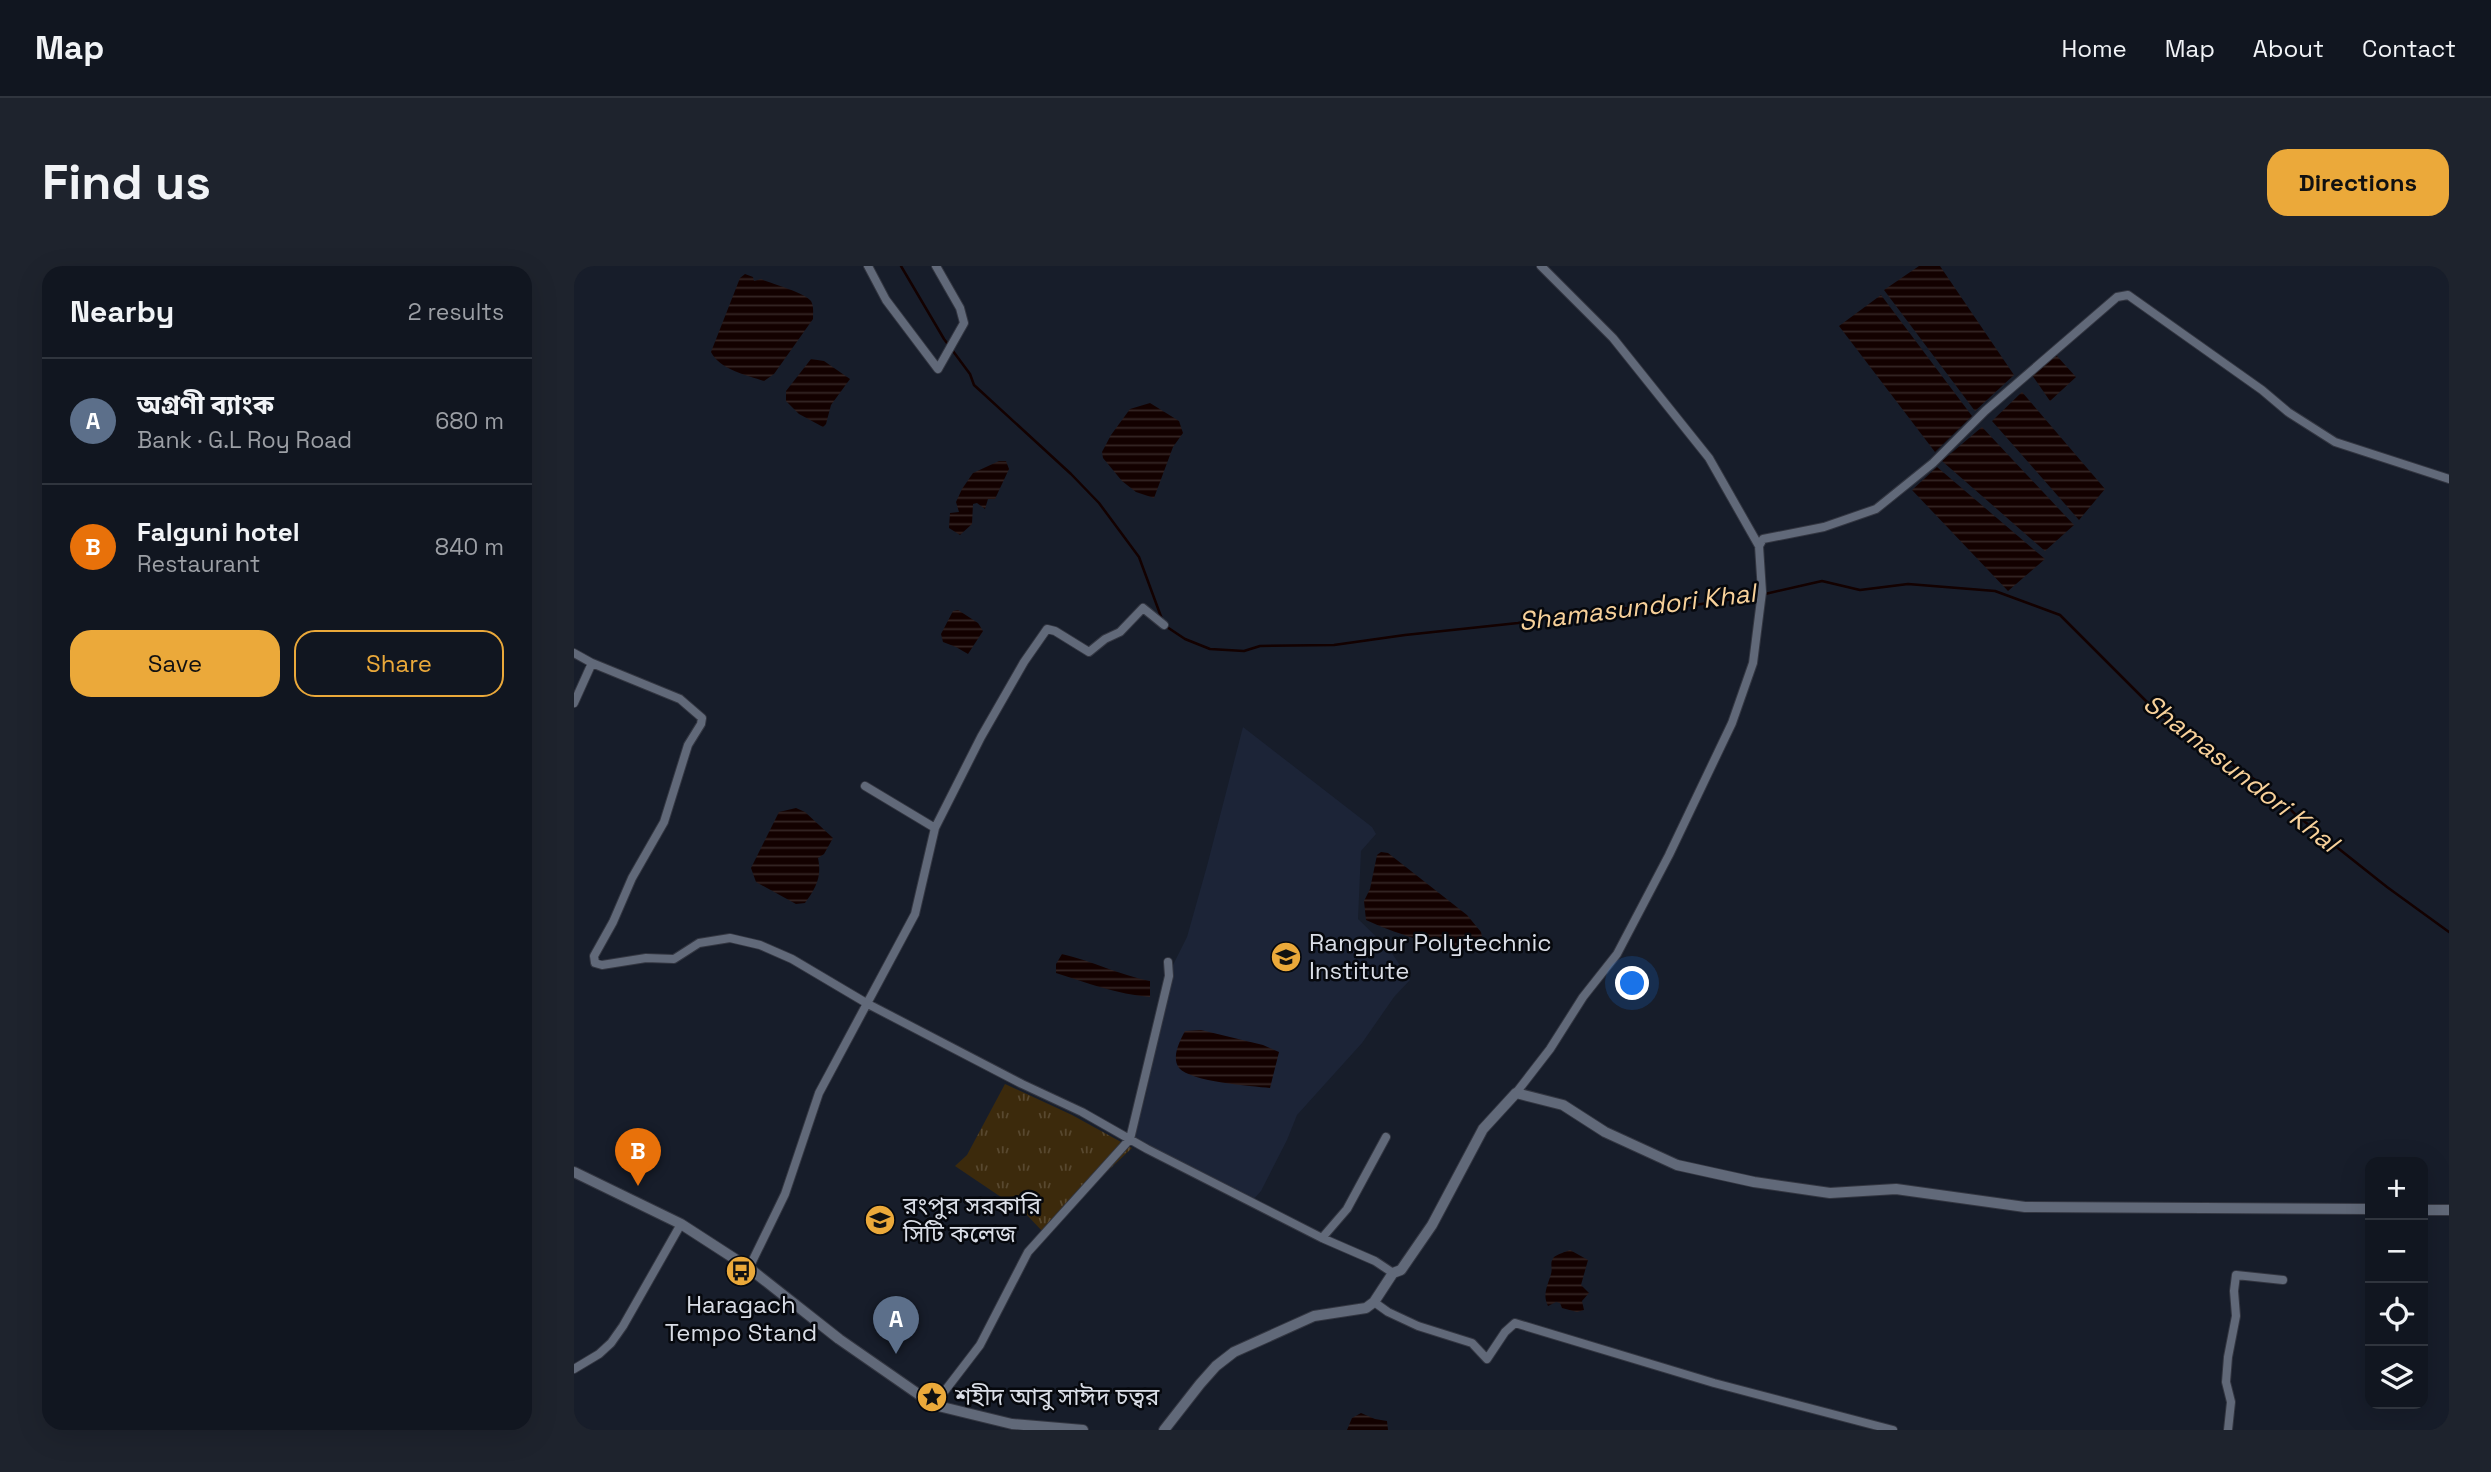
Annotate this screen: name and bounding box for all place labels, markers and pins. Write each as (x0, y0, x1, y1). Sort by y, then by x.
place label: Rangpur Polytechnic Institute (1309, 927, 1552, 986)
school or university icon: Rangpur Polytechnic Institute (1269, 940, 1303, 974)
pin: B (615, 1128, 661, 1186)
place label: রংপুর সরকারি সিটি কলেজ (902, 1190, 1042, 1249)
school or university icon: রংপুর সরকারি সিটি কলেজ (863, 1203, 897, 1237)
bus stop icon: Haragach Tempo Stand (724, 1254, 758, 1288)
place label: Haragach Tempo Stand (665, 1289, 817, 1348)
pin: A (873, 1296, 919, 1354)
place icon: শহীদ আবু সাঈদ চত্বর (915, 1380, 949, 1414)
place label: শহীদ আবু সাঈদ চত্বর (954, 1381, 1160, 1412)

